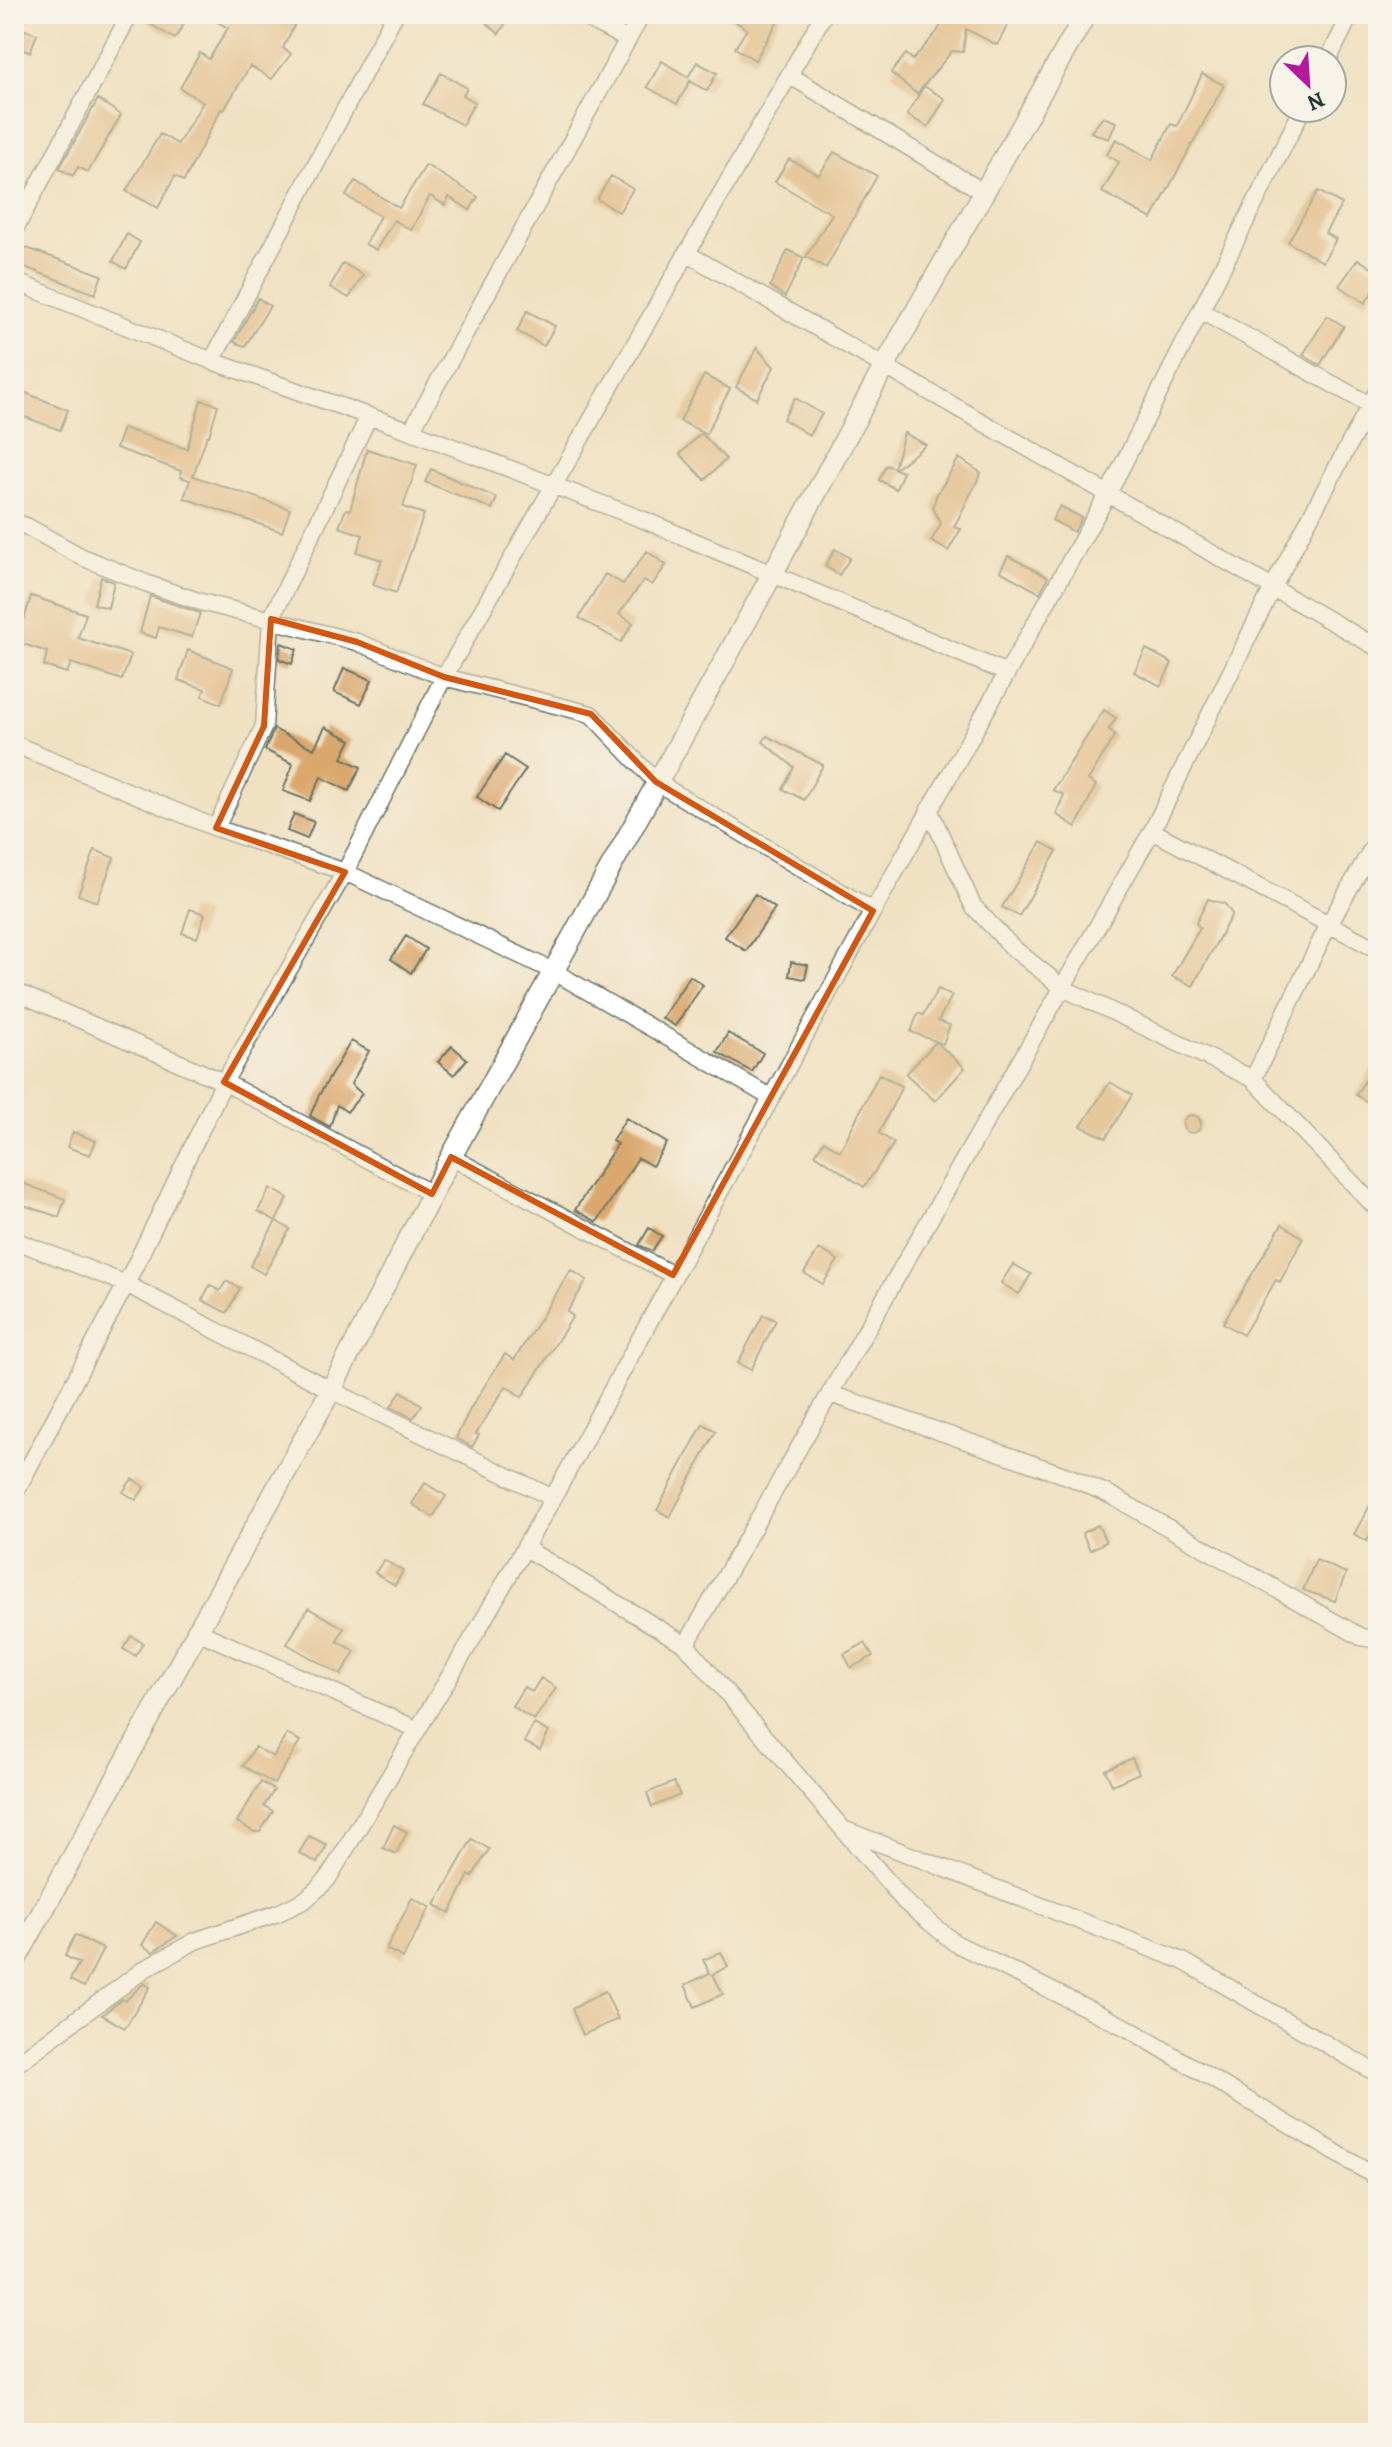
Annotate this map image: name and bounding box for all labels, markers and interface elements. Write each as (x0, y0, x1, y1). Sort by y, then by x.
north arrow (1268, 44, 1348, 124)
text: N (1302, 84, 1330, 118)

